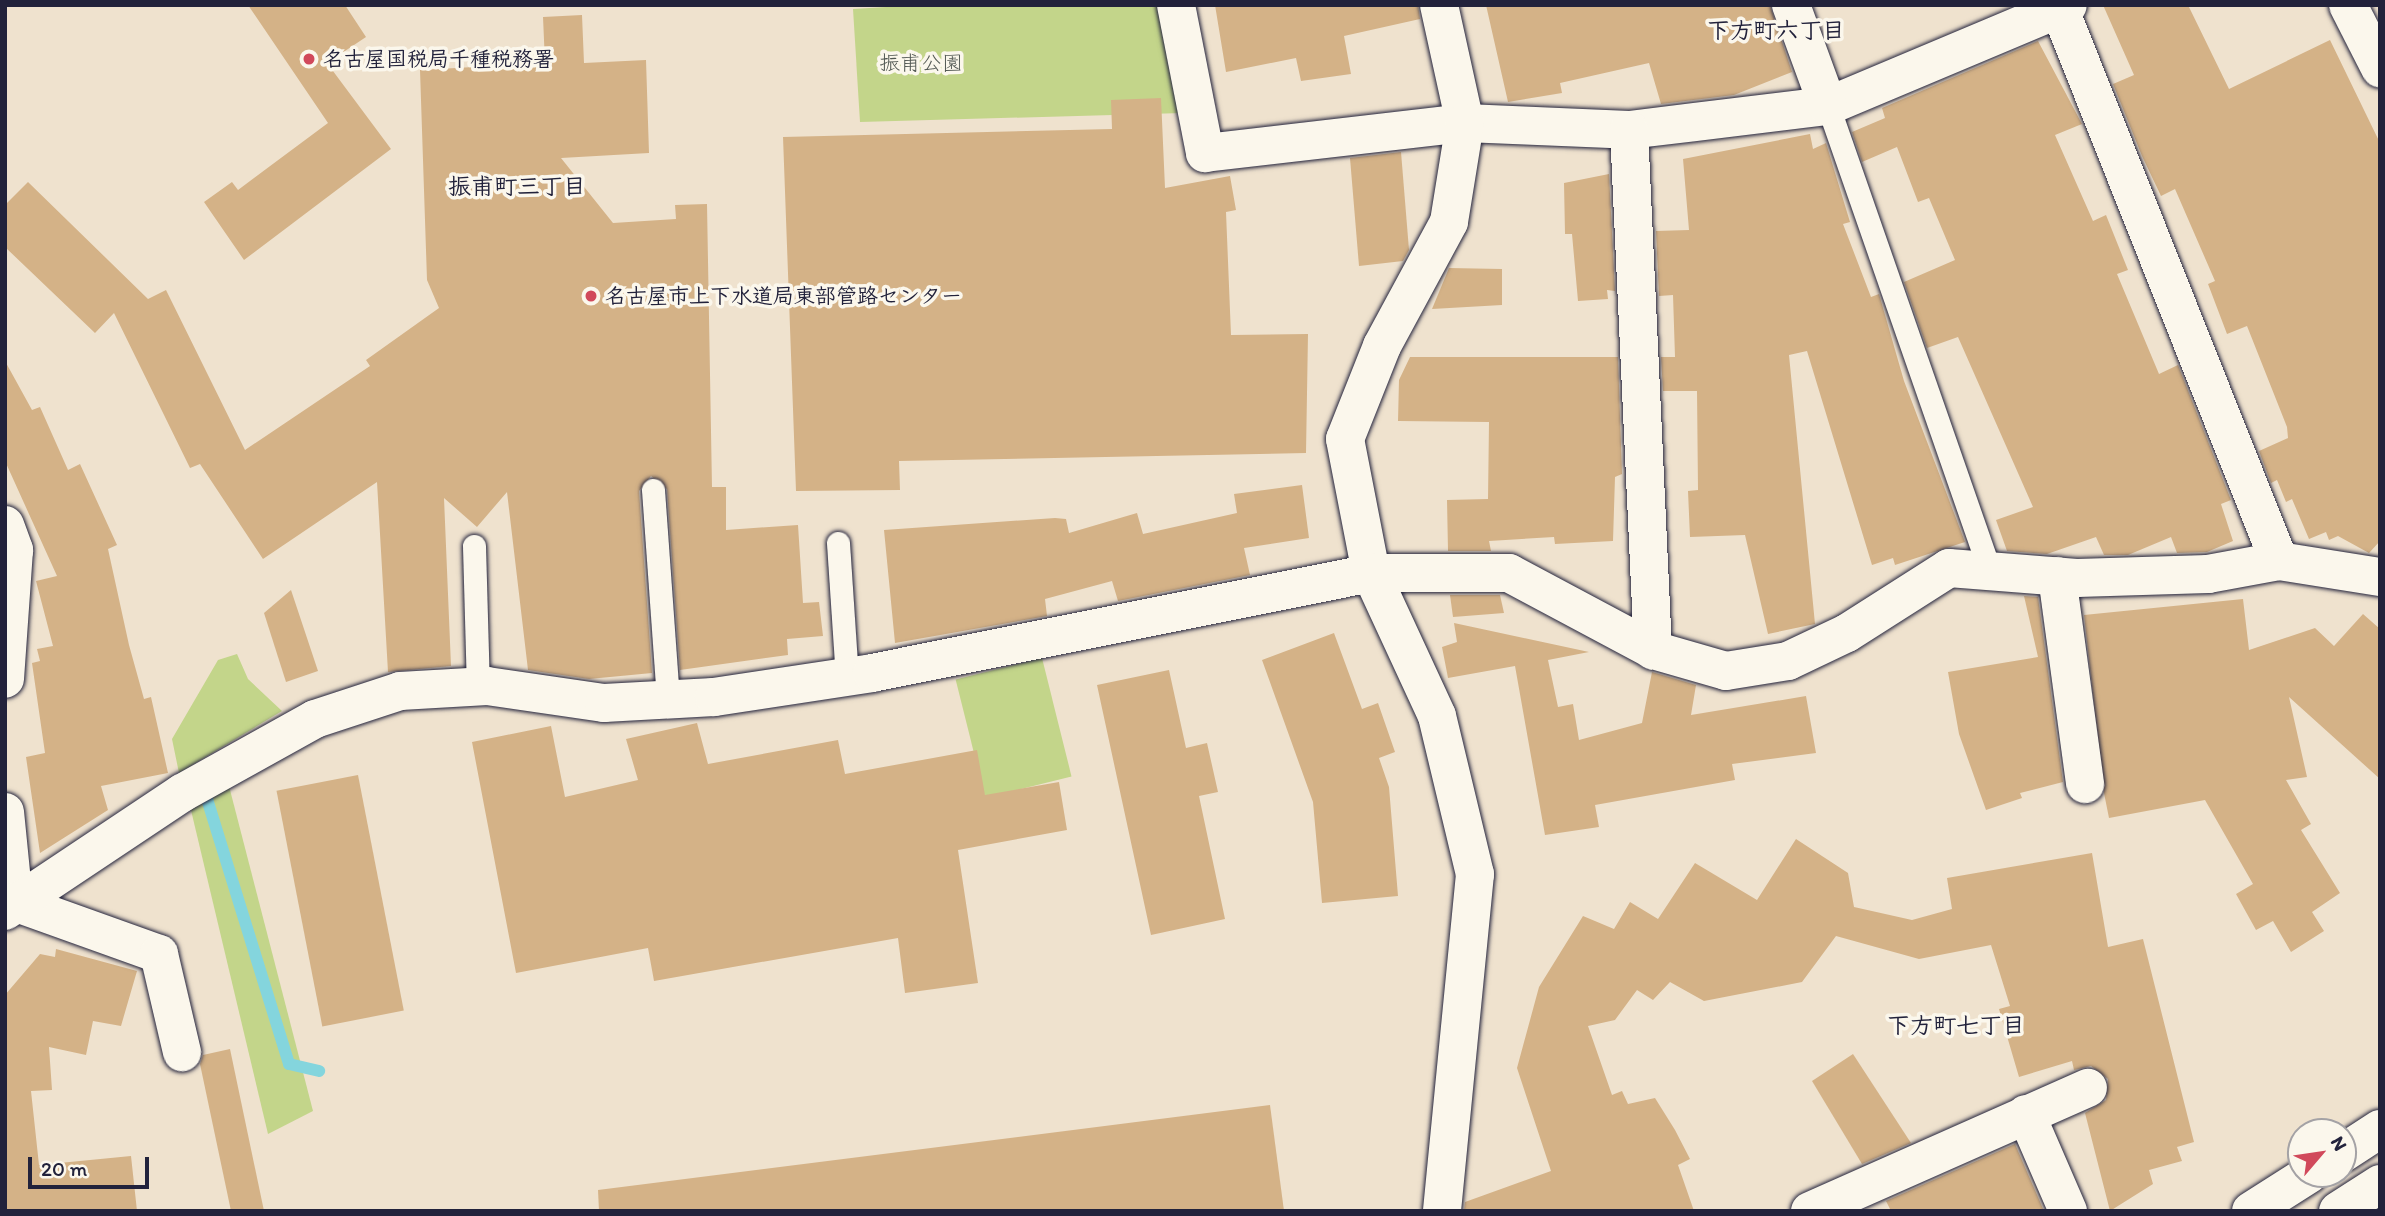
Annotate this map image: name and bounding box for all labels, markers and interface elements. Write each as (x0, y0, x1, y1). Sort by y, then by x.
district label: 下方町六丁目 (1707, 16, 1845, 44)
place label: 名古屋国税局千種税務署 (323, 46, 554, 72)
park label: 振甫公園 (879, 50, 963, 76)
marker: 名古屋国税局千種税務署 (301, 51, 317, 67)
district label: 振甫町三丁目 (448, 172, 586, 200)
place label: 名古屋市上下水道局東部管路センター (605, 283, 962, 309)
marker: 名古屋市上下水道局東部管路センター (583, 288, 599, 304)
district label: 下方町七丁目 (1887, 1011, 2025, 1039)
north arrow (2287, 1118, 2357, 1188)
text: N (2326, 1132, 2352, 1155)
scale bar (32, 1142, 152, 1186)
text: 20 m (41, 1156, 87, 1181)

